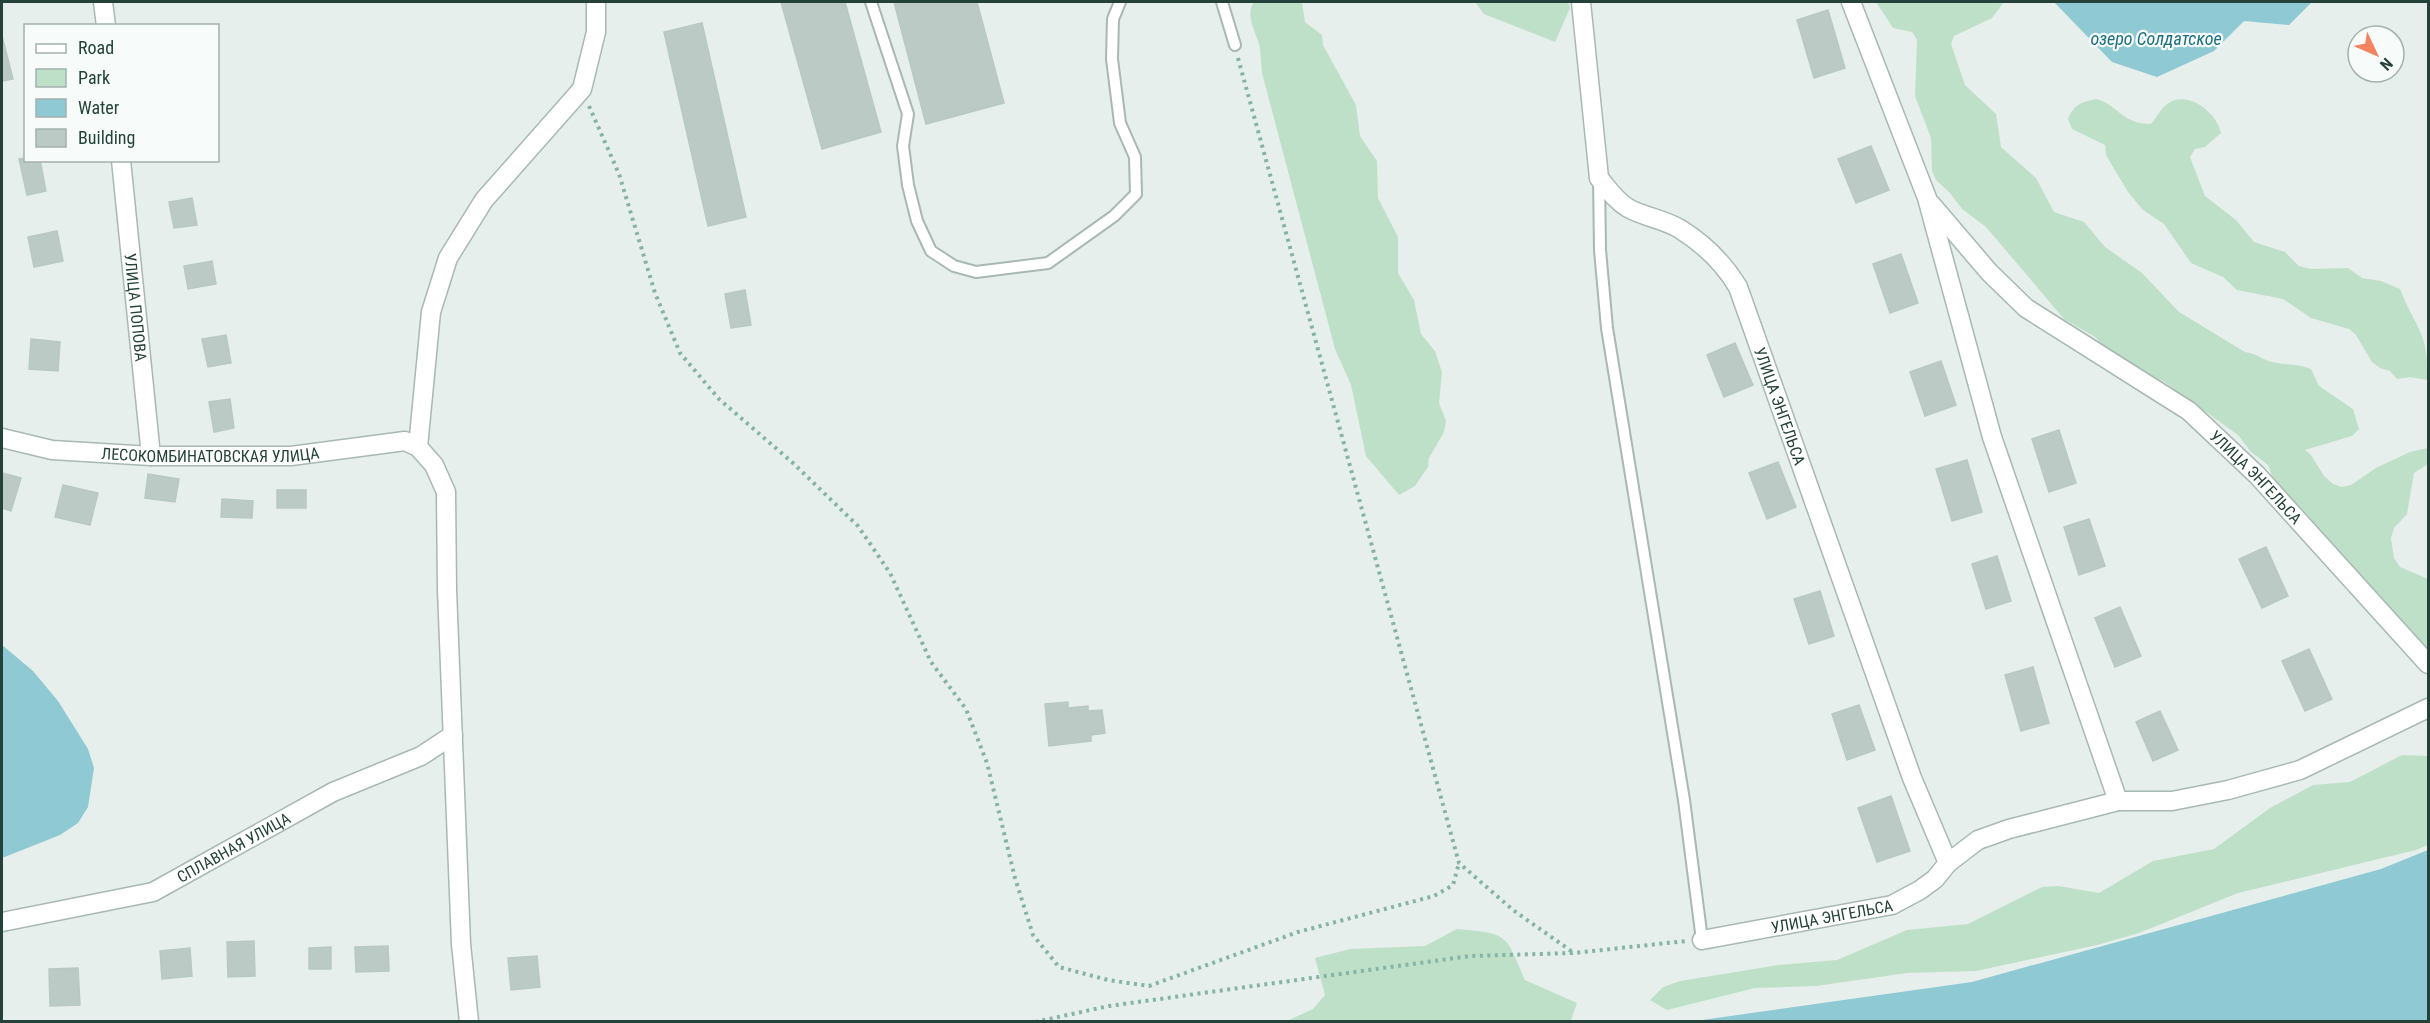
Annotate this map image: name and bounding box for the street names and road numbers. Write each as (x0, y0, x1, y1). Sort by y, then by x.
street label: УЛИЦА ПОПОВА (121, 252, 151, 362)
street label: УЛИЦА ЭНГЕЛЬСА (1751, 345, 1810, 467)
street label: УЛИЦА ЭНГЕЛЬСА (2206, 426, 2306, 528)
street label: ЛЕСОКОМБИНАТОВСКАЯ УЛИЦА (101, 443, 320, 466)
street label: СПЛАВНАЯ УЛИЦА (173, 808, 293, 886)
street label: УЛИЦА ЭНГЕЛЬСА (1769, 896, 1894, 937)

